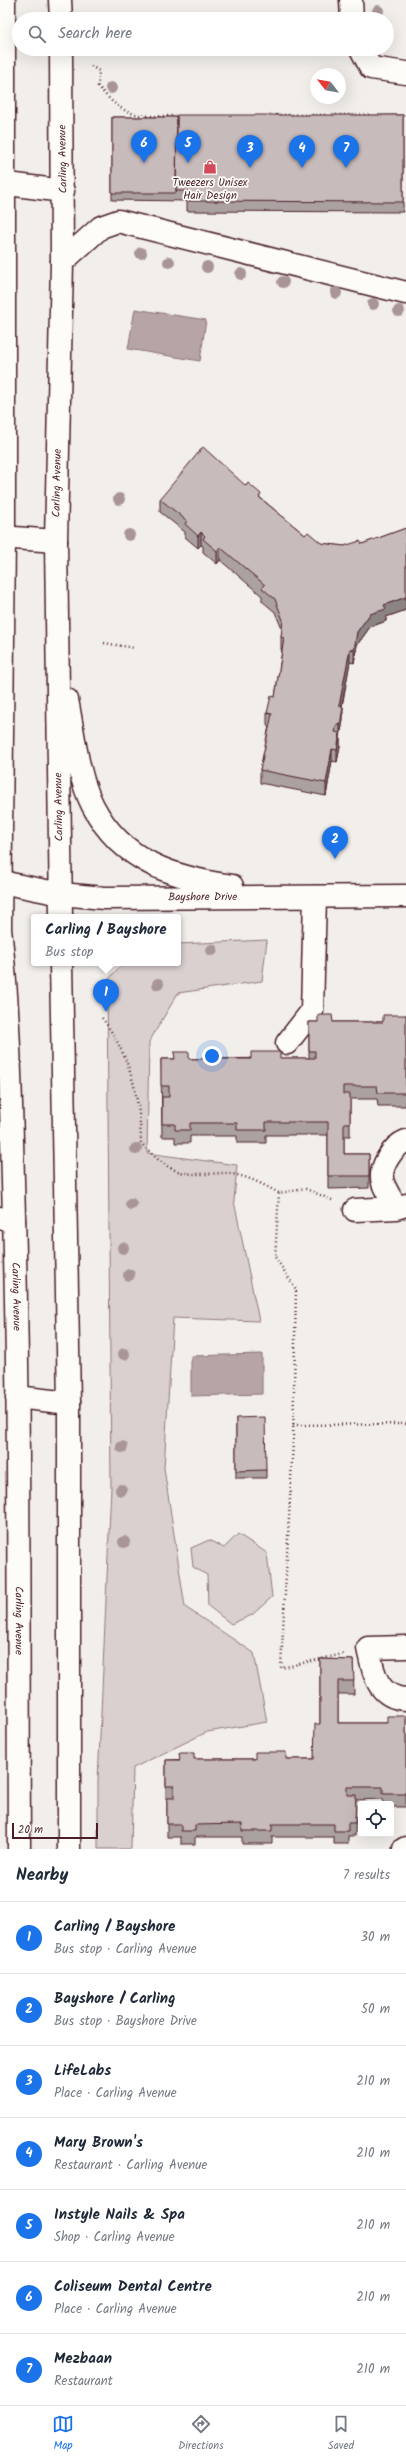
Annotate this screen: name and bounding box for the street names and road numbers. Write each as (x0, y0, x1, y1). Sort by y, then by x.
street label: Carling Avenue (53, 125, 73, 193)
street label: Carling Avenue (48, 448, 67, 518)
street label: Carling Avenue (49, 773, 69, 841)
street label: Bayshore Drive (168, 888, 237, 907)
street label: Carling Avenue (6, 1262, 26, 1331)
street label: Carling Avenue (10, 1586, 28, 1655)

